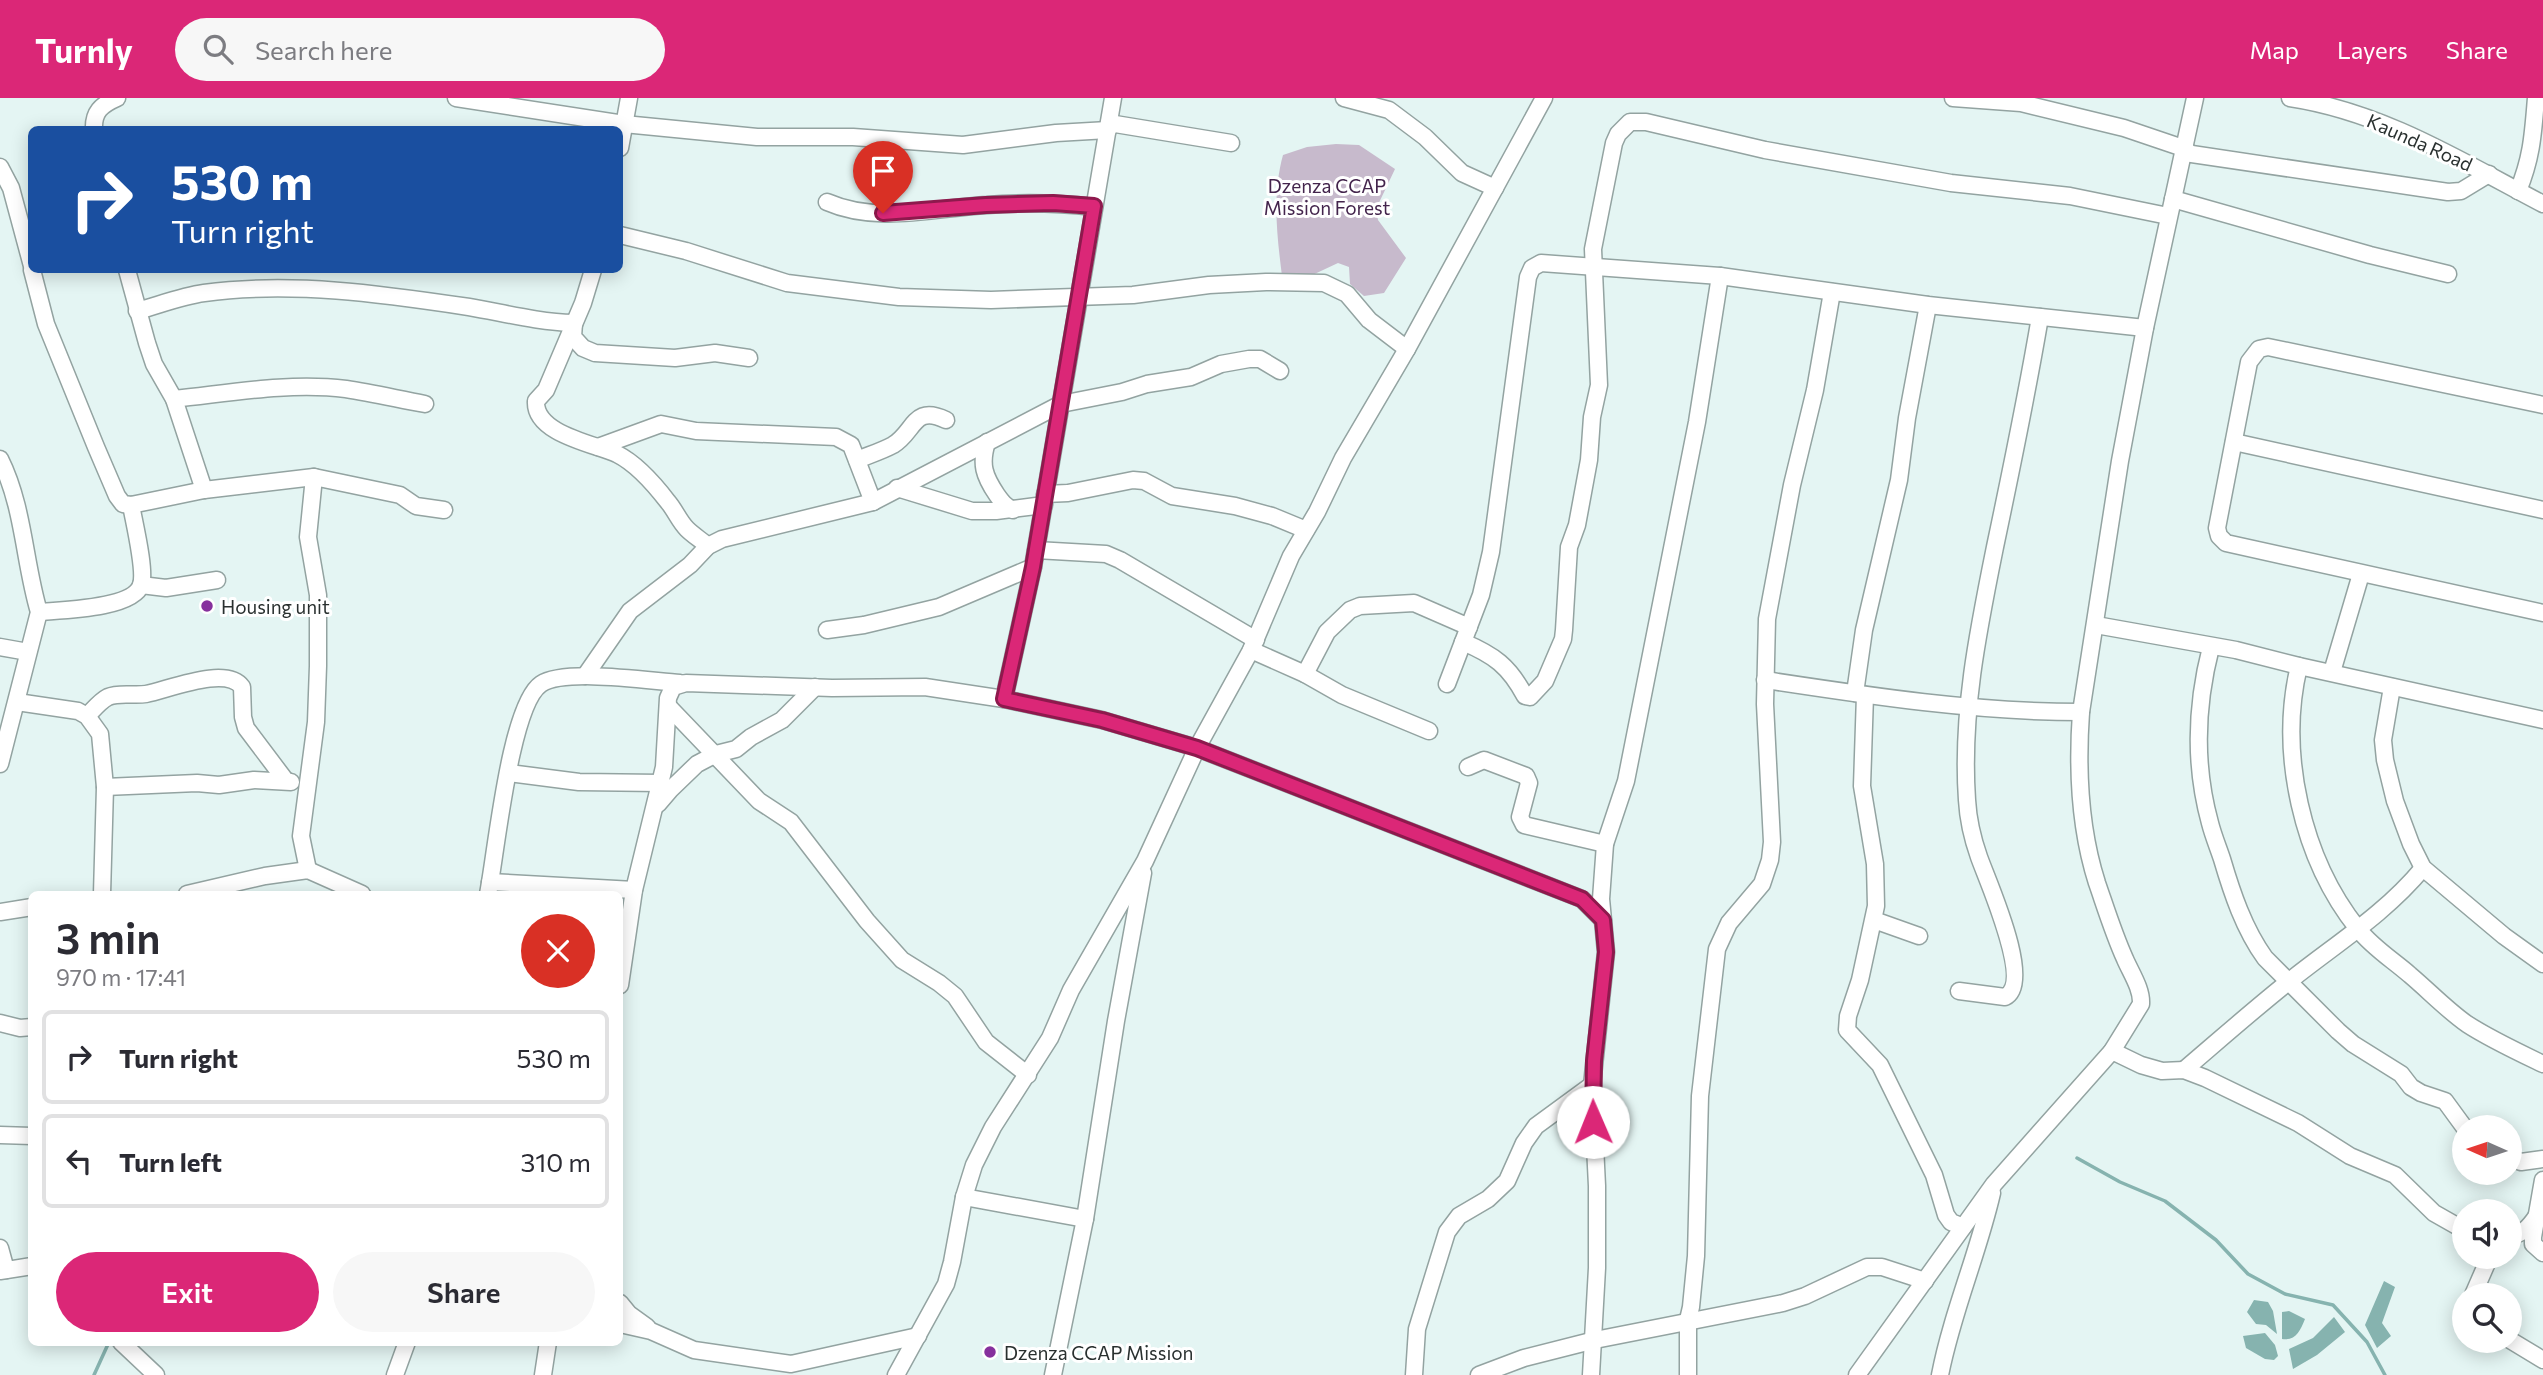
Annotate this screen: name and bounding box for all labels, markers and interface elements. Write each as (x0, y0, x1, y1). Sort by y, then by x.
search box (175, 18, 665, 81)
text: Turnly (35, 29, 133, 70)
icon: search (199, 30, 237, 68)
text: Search here (255, 34, 392, 65)
text: Map (2250, 35, 2299, 64)
text: Layers (2337, 35, 2408, 64)
text: Share (2446, 35, 2508, 64)
street label: Kaunda Road (2364, 108, 2476, 176)
pin (853, 141, 913, 213)
text: 530 m (171, 150, 313, 210)
icon: arrive (864, 152, 902, 190)
icon: right (56, 154, 147, 245)
park label: Dzenza CCAP Mission Forest (1264, 174, 1391, 219)
text: Turn right (171, 210, 314, 250)
place label: Housing unit (221, 595, 330, 618)
marker: Housing unit (199, 598, 215, 614)
text: 3 min (56, 911, 161, 963)
button: close (521, 914, 595, 988)
text: 970 m · 17:41 (56, 963, 186, 991)
icon: right (60, 1038, 98, 1076)
text: Turn right (119, 1042, 238, 1073)
text: 530 m (517, 1042, 591, 1073)
position arrow (1556, 1085, 1630, 1159)
north arrow (2452, 1115, 2522, 1185)
map controls (2452, 1115, 2522, 1353)
icon: left (60, 1142, 98, 1180)
text: Turn left (119, 1146, 222, 1177)
text: 310 m (520, 1146, 591, 1177)
button: sound (2452, 1199, 2522, 1269)
button: Exit (56, 1252, 319, 1332)
button: Share (333, 1252, 595, 1332)
button: search (2452, 1283, 2522, 1353)
place label: Dzenza CCAP Mission (1004, 1341, 1194, 1364)
marker: Dzenza CCAP Mission (982, 1344, 998, 1360)

